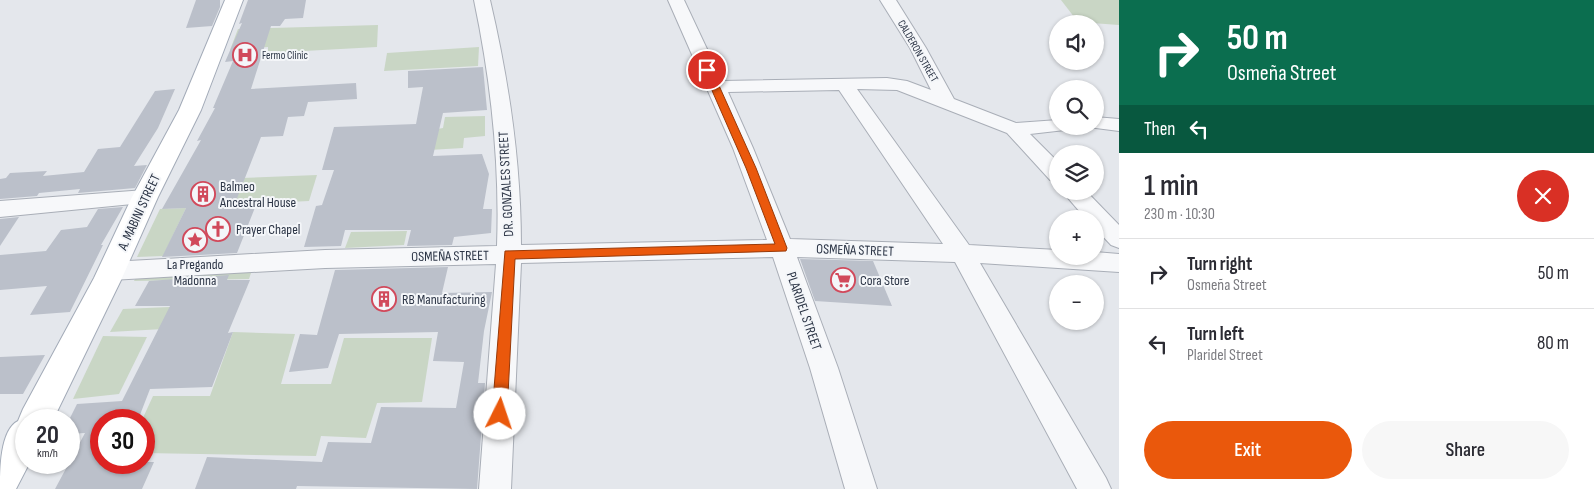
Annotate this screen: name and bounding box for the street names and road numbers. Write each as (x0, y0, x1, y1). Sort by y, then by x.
street label: CALDERON STREET (895, 18, 941, 85)
street label: DR. GONZALES STREET (495, 131, 517, 237)
street label: A. MABINI STREET (114, 171, 164, 254)
street label: OSMEÑA STREET (816, 240, 894, 260)
street label: OSMEÑA STREET (411, 247, 489, 265)
street label: PLARIDEL STREET (783, 270, 825, 353)

